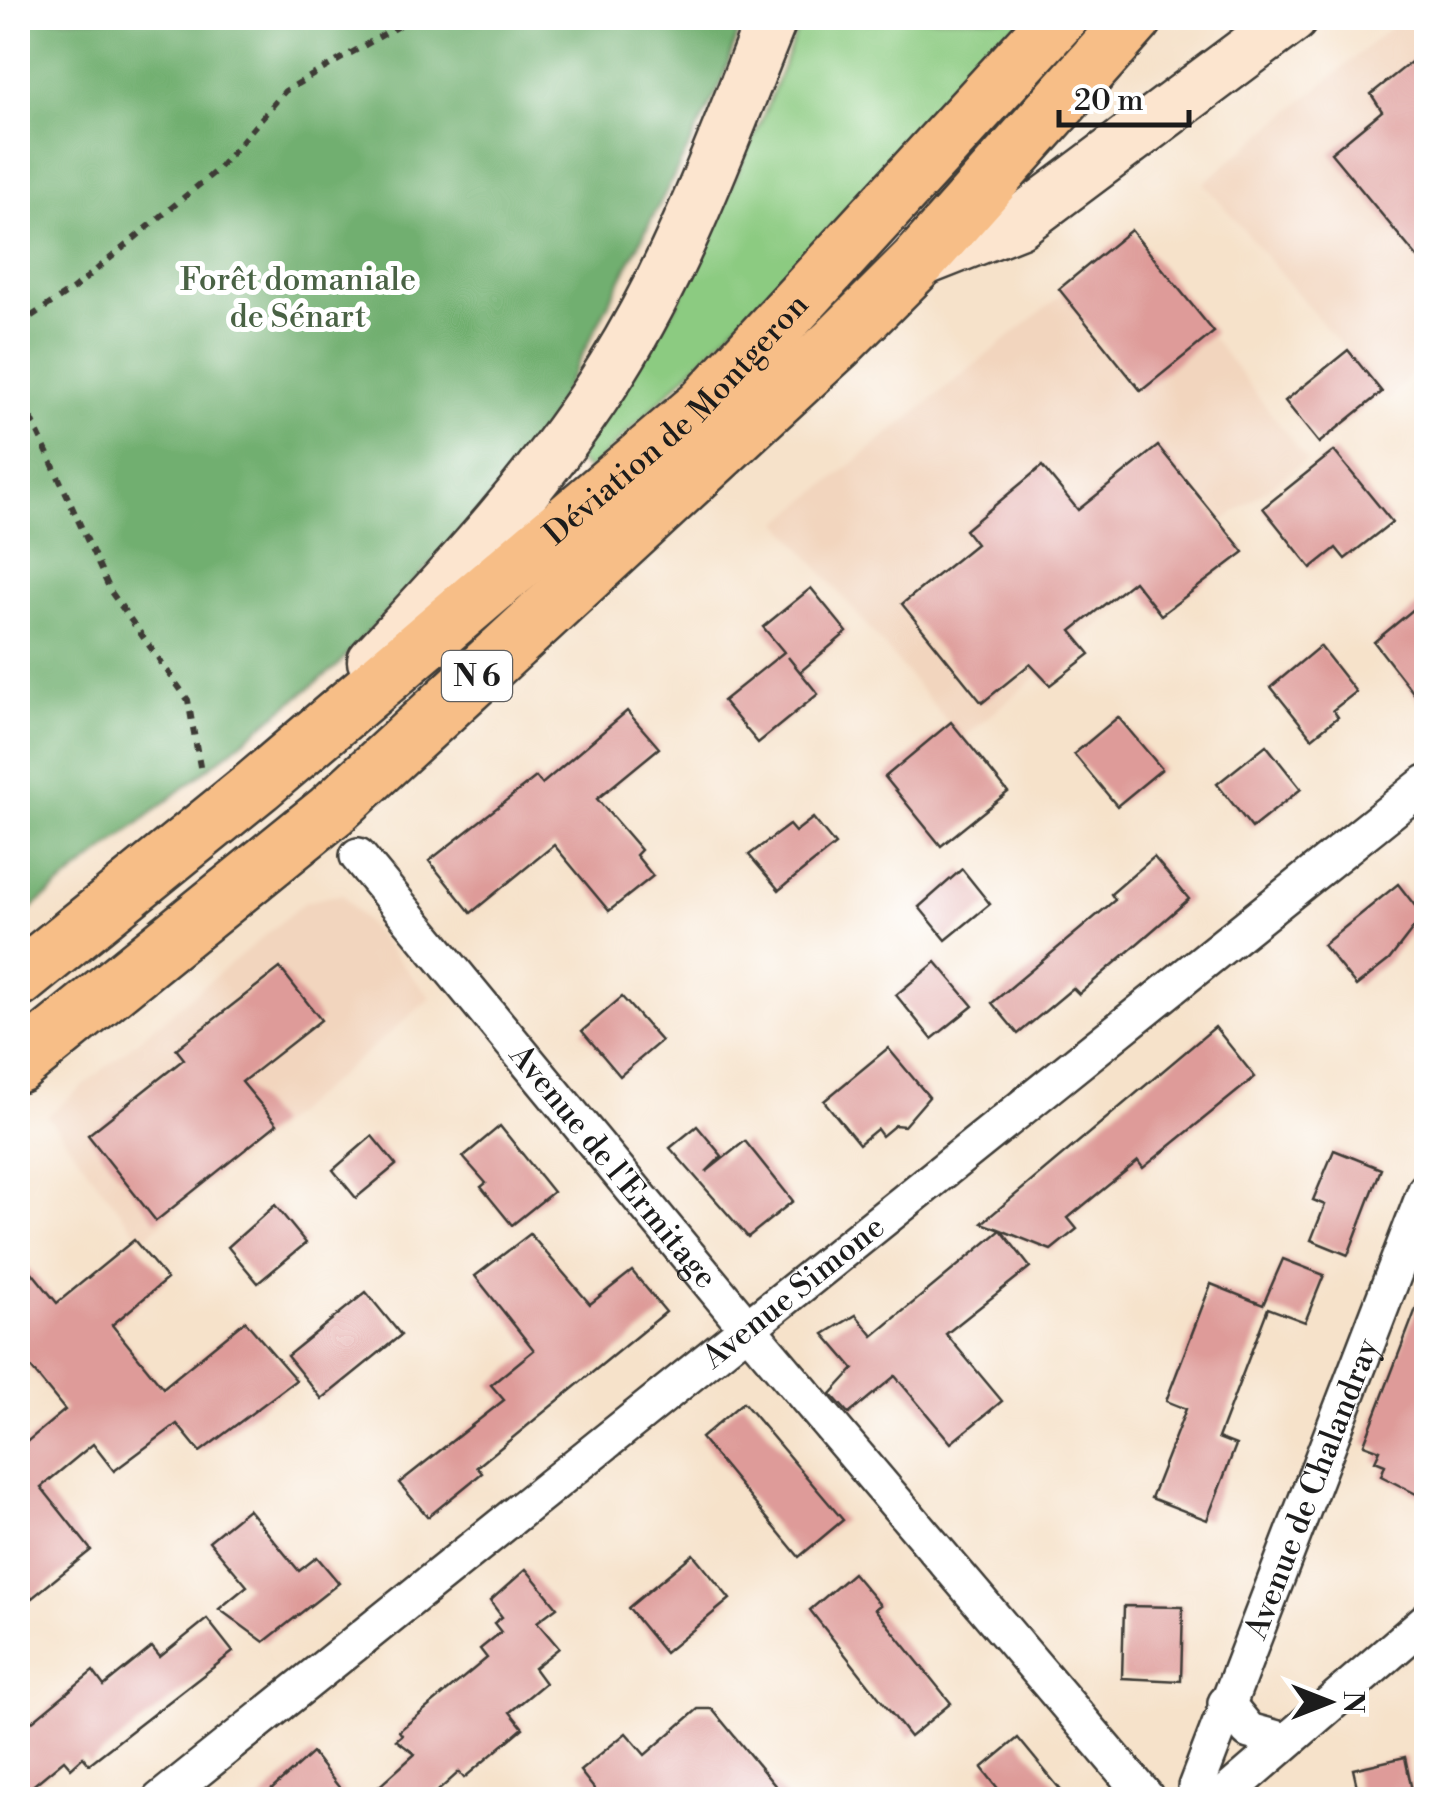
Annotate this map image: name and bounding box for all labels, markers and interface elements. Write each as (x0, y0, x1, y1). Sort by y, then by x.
scale bar (1059, 65, 1189, 127)
text: 20 m (1074, 82, 1143, 120)
park label: Forêt domaniale de Sénart (180, 260, 416, 337)
street label: Déviation de Montgeron (536, 285, 817, 554)
road number: N 6 (442, 651, 512, 701)
street label: Avenue de l'Ermitage (500, 1036, 726, 1297)
street label: Avenue Simone (694, 1207, 893, 1378)
street label: Avenue de Chalandray (1236, 1333, 1388, 1645)
north arrow (1279, 1652, 1379, 1752)
text: N (1335, 1691, 1370, 1713)

